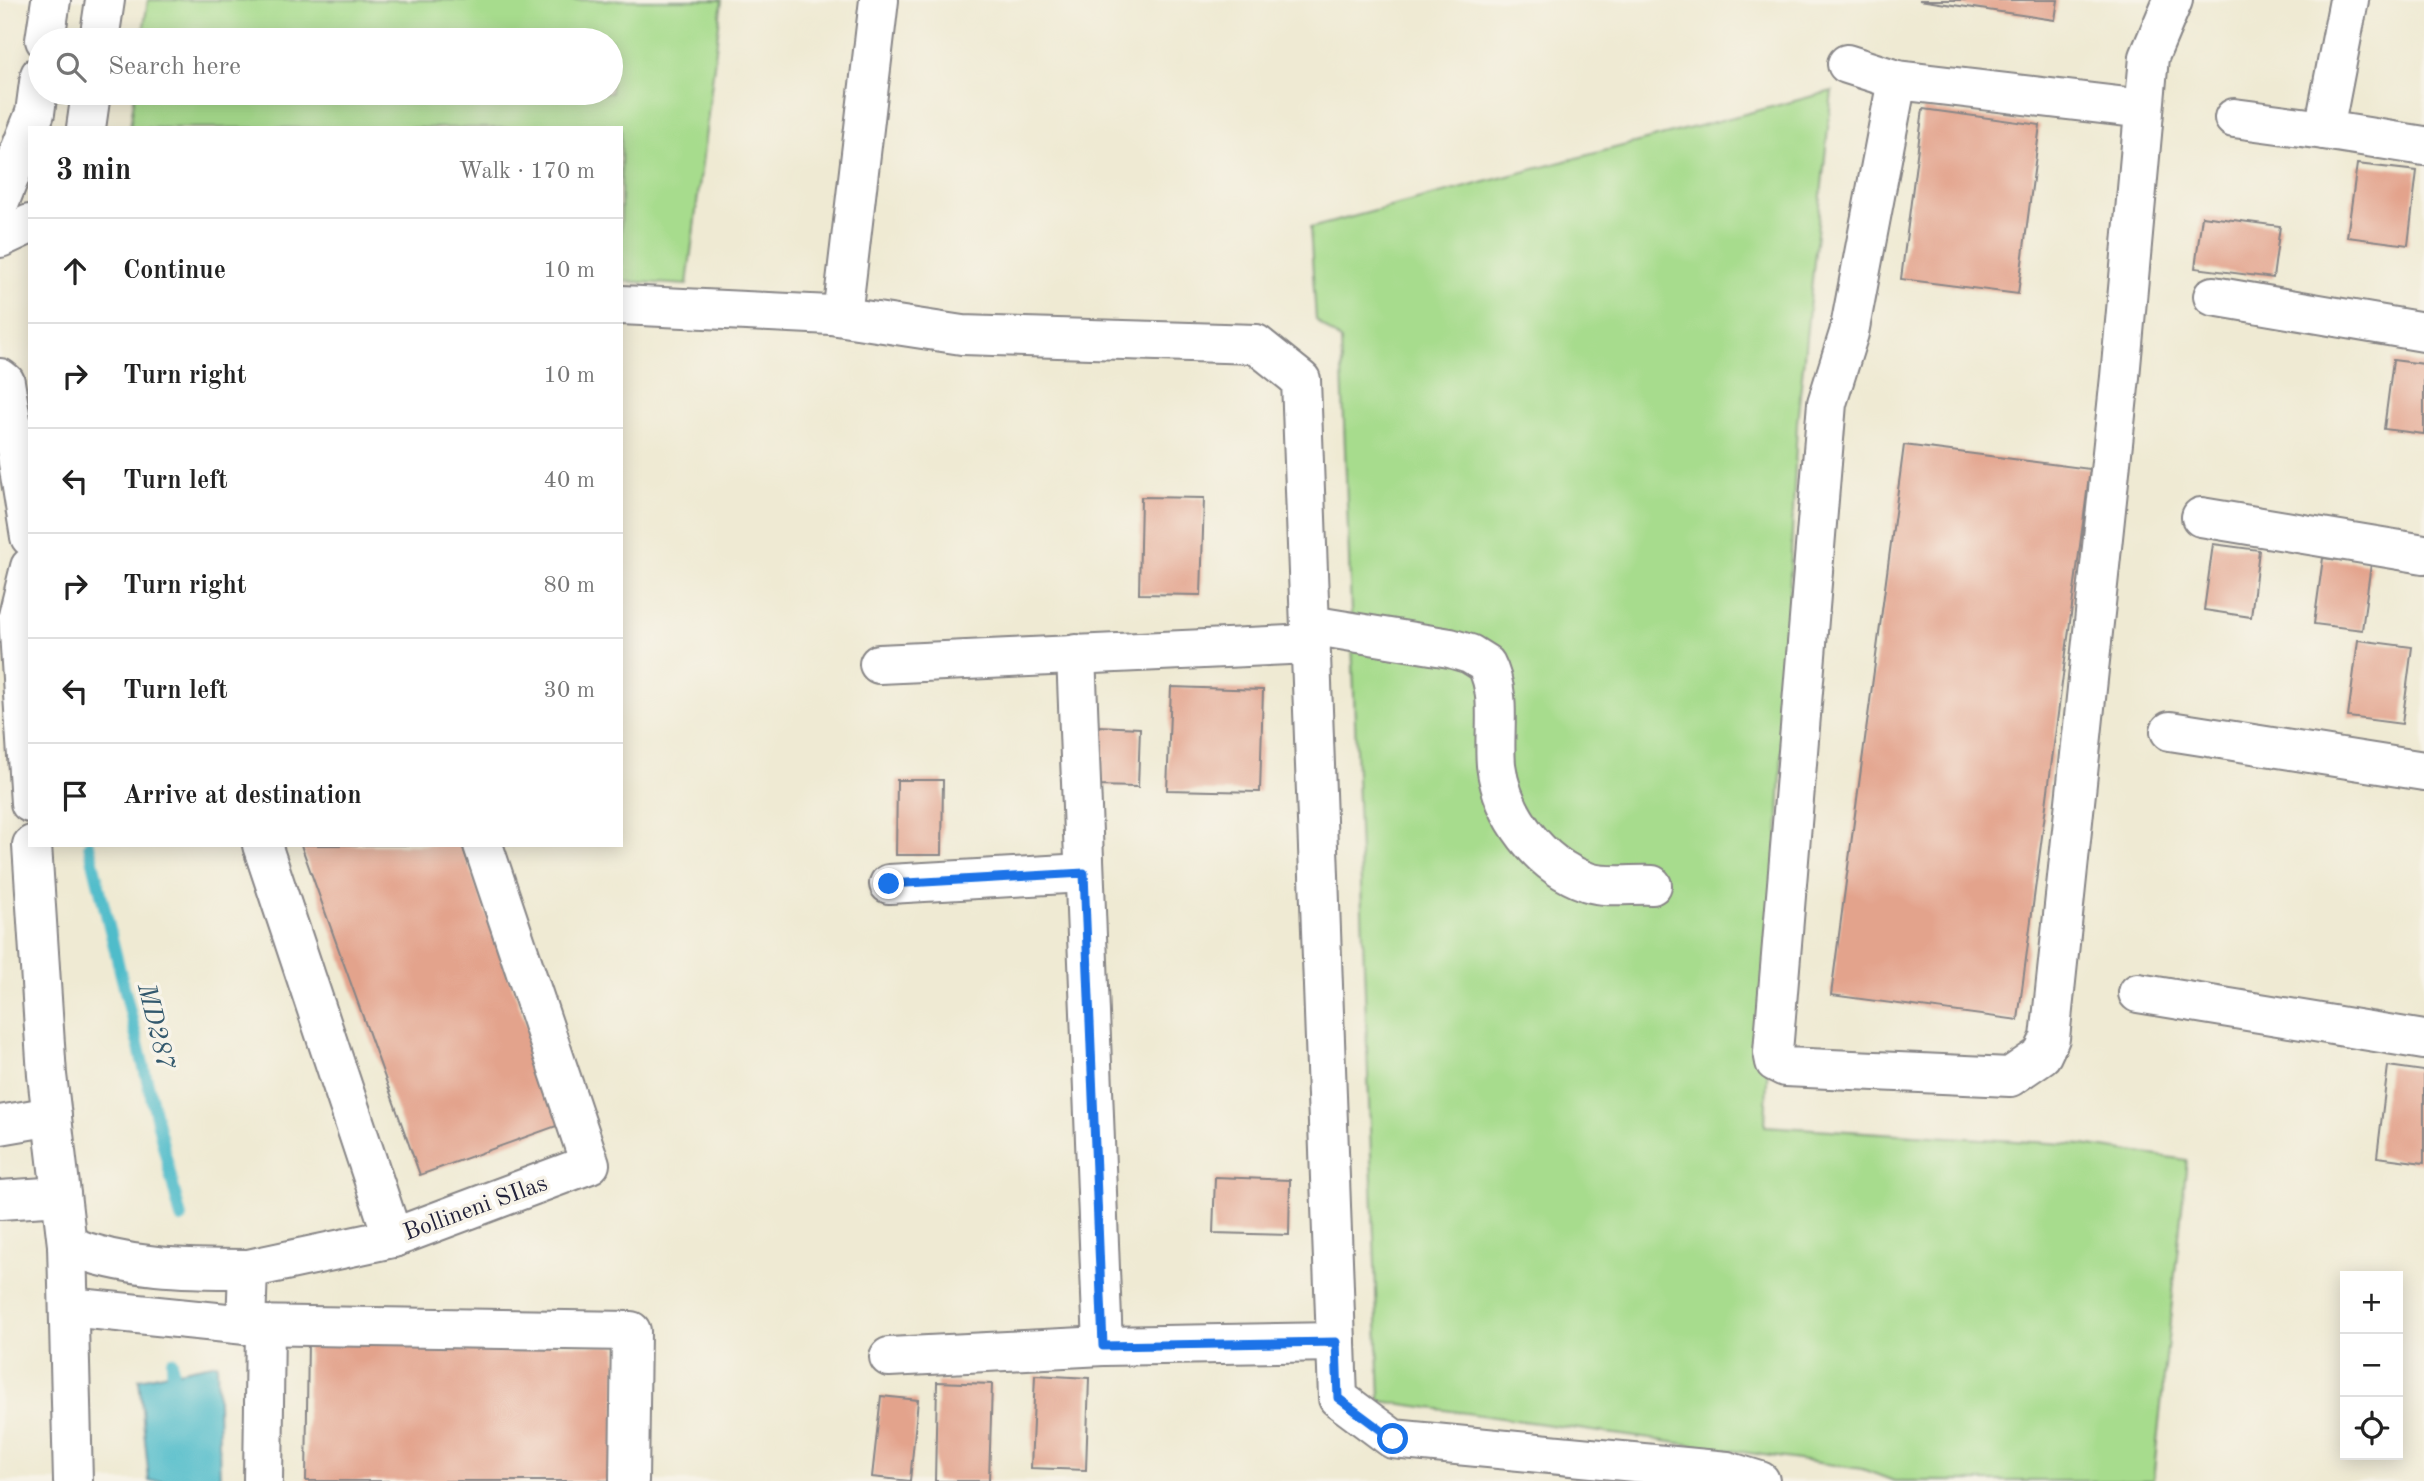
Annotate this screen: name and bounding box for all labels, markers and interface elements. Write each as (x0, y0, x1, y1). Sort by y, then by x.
search box (28, 28, 623, 105)
icon: search (52, 48, 90, 86)
text: Search here (108, 54, 241, 80)
text: 3 min (56, 156, 131, 186)
text: Walk · 170 m (459, 160, 595, 183)
icon: ahead (56, 252, 94, 290)
text: Continue (123, 258, 226, 284)
text: 10 m (544, 259, 595, 282)
icon: right (56, 357, 94, 395)
text: Turn right (123, 363, 246, 389)
text: 10 m (544, 364, 595, 387)
icon: left (56, 462, 94, 500)
text: Turn left (123, 468, 228, 494)
text: 40 m (544, 469, 595, 492)
icon: right (56, 567, 94, 605)
text: Turn right (123, 573, 246, 599)
text: 80 m (544, 574, 595, 597)
icon: left (56, 672, 94, 710)
text: Turn left (123, 678, 228, 704)
text: 30 m (544, 679, 595, 702)
icon: arrive (56, 777, 94, 815)
text: Arrive at destination (123, 783, 362, 809)
route end (873, 868, 904, 899)
water label: MD287 (132, 980, 179, 1073)
street label: Bollineni SIlas (401, 1172, 551, 1246)
map controls (2340, 1271, 2403, 1460)
button: + (2340, 1271, 2403, 1334)
button: − (2340, 1334, 2403, 1397)
button: locate (2340, 1397, 2403, 1460)
route start (1377, 1423, 1408, 1454)

